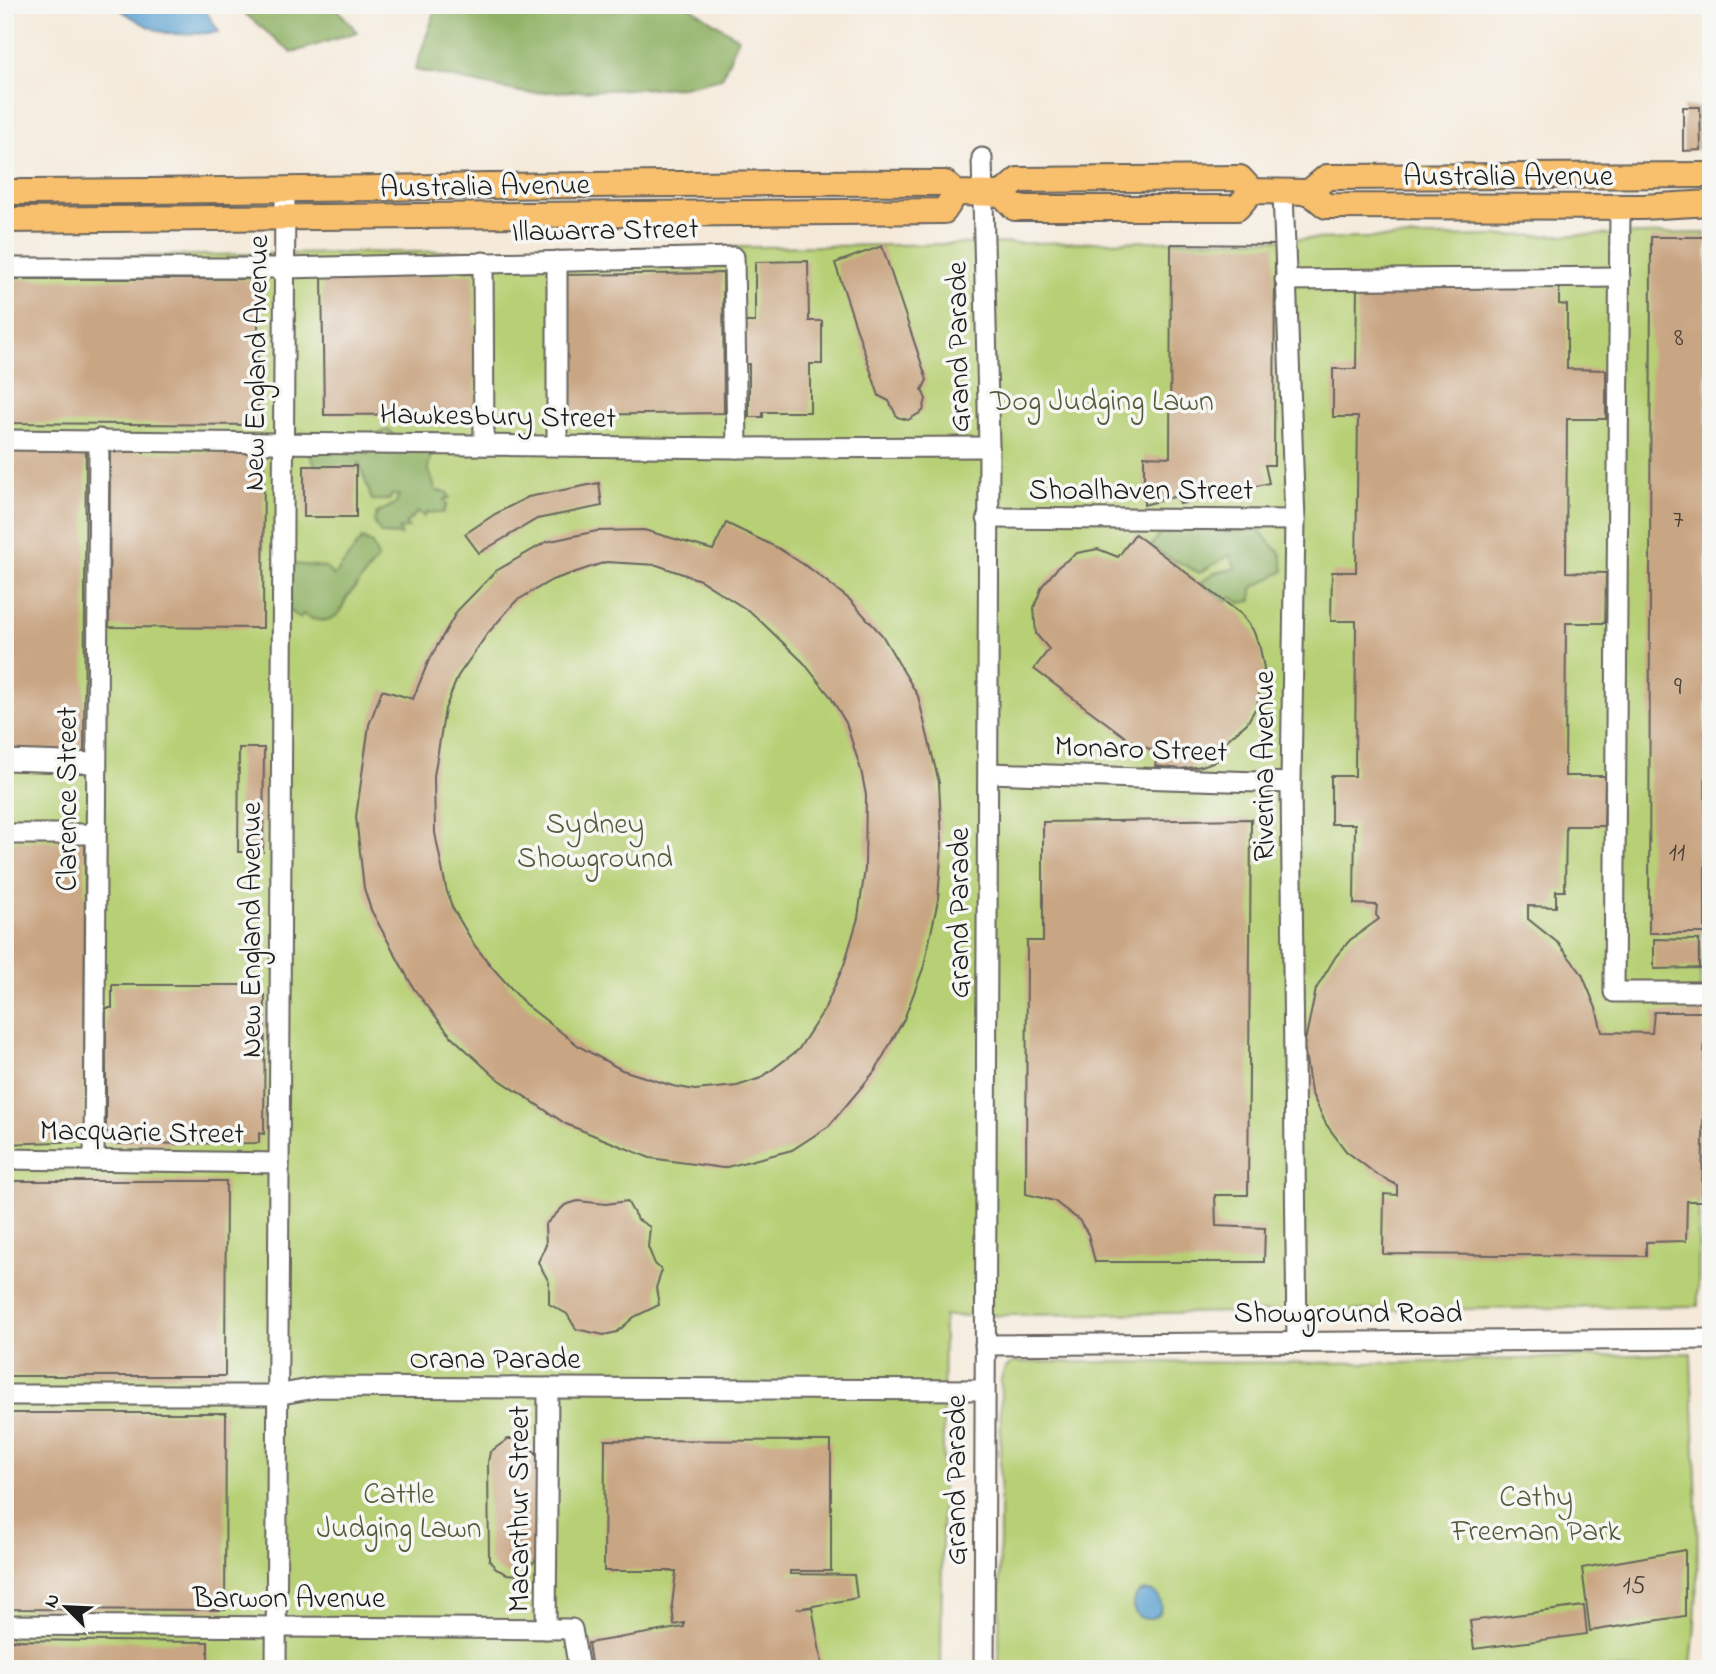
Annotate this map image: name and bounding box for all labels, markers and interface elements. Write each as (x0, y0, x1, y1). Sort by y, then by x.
street label: Australia Avenue (1403, 156, 1614, 200)
street label: Australia Avenue (380, 164, 591, 212)
street label: Illawarra Street (511, 208, 699, 256)
street label: New England Avenue (234, 234, 282, 492)
street label: Grand Parade (937, 261, 983, 433)
house number: 8 (1674, 320, 1684, 358)
park label: Dog Judging Lawn (989, 381, 1214, 425)
street label: Hawkesbury Street (379, 394, 617, 442)
street label: Shoalhaven Street (1029, 470, 1253, 514)
house number: 7 (1673, 502, 1684, 540)
house number: 9 (1674, 669, 1682, 707)
street label: Riverina Avenue (1244, 670, 1288, 861)
street label: Clarence Street (47, 706, 91, 892)
street label: Monaro Street (1054, 726, 1228, 776)
street label: New England Avenue (231, 801, 275, 1058)
park label: Sydney Showground (517, 804, 673, 882)
street label: Grand Parade (939, 827, 983, 999)
house number: 11 (1669, 835, 1685, 873)
street label: Macquarie Street (39, 1110, 245, 1158)
street label: Showground Road (1234, 1293, 1462, 1337)
street label: Orana Parade (409, 1339, 581, 1383)
street label: Grand Parade (936, 1394, 980, 1566)
street label: Macarthur Street (499, 1405, 543, 1613)
park label: Cattle Judging Lawn (316, 1474, 482, 1552)
park label: Cathy Freeman Park (1450, 1477, 1621, 1555)
house number: 15 (1622, 1568, 1646, 1606)
north arrow (32, 1572, 102, 1642)
street label: Barwon Avenue (192, 1578, 386, 1622)
text: N (38, 1590, 68, 1612)

